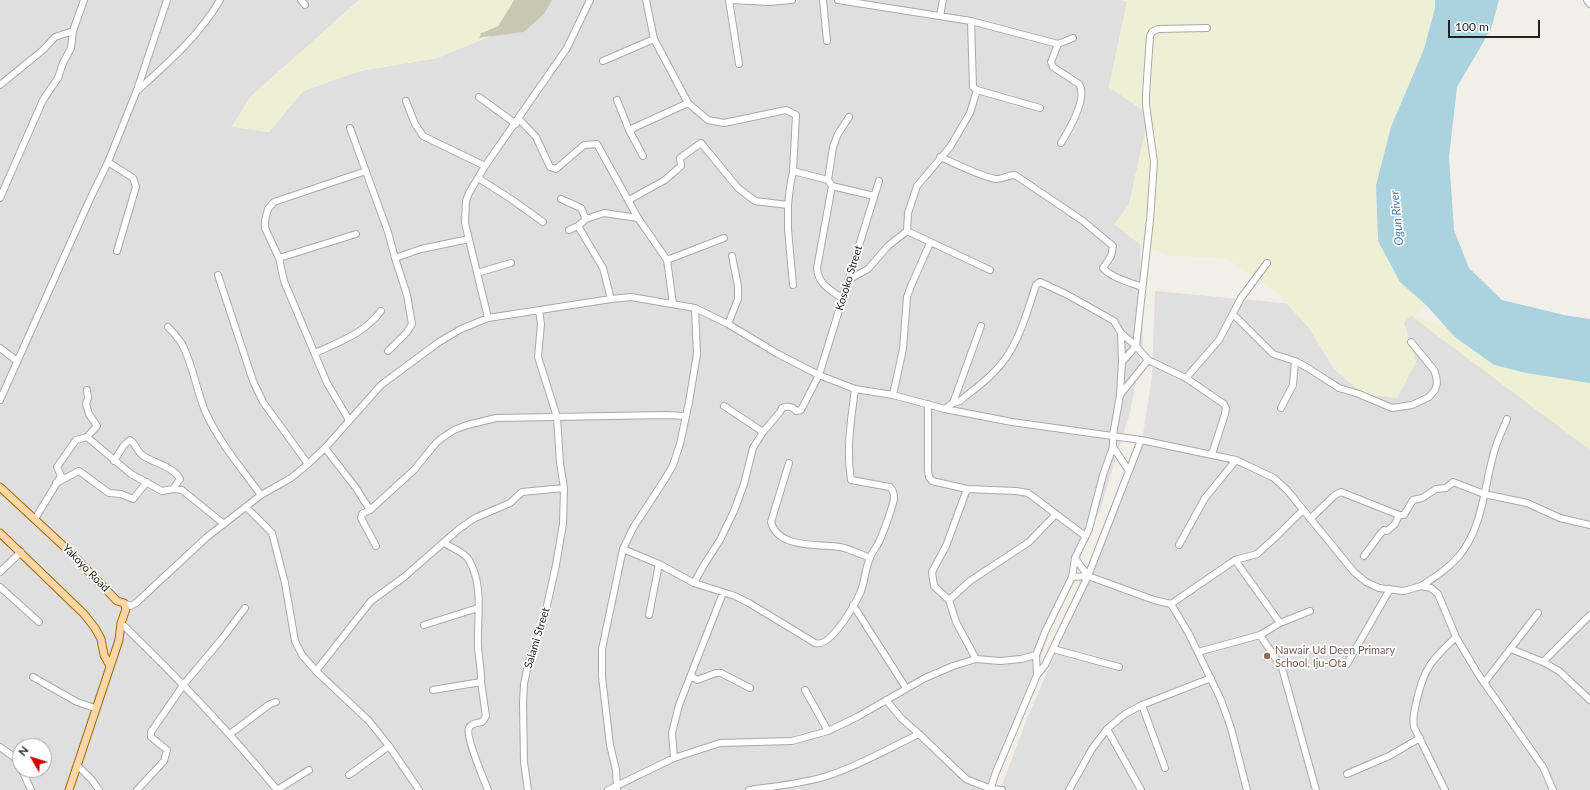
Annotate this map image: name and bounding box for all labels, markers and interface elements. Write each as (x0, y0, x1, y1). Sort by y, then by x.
scale bar (1450, 12, 1542, 38)
text: 100 m (1455, 19, 1489, 34)
water label: Ogun River (1387, 190, 1407, 246)
street label: Kosoko Street (833, 244, 865, 312)
street label: Yakoyo Road (60, 541, 112, 595)
street label: Salami Street (521, 606, 553, 670)
place label: Nawair Ud Deen Primary School, Iju-Ota (1275, 643, 1395, 669)
marker: Nawair Ud Deen Primary School, Iju-Ota (1262, 651, 1272, 661)
north arrow (12, 738, 52, 778)
text: N (15, 743, 31, 758)

